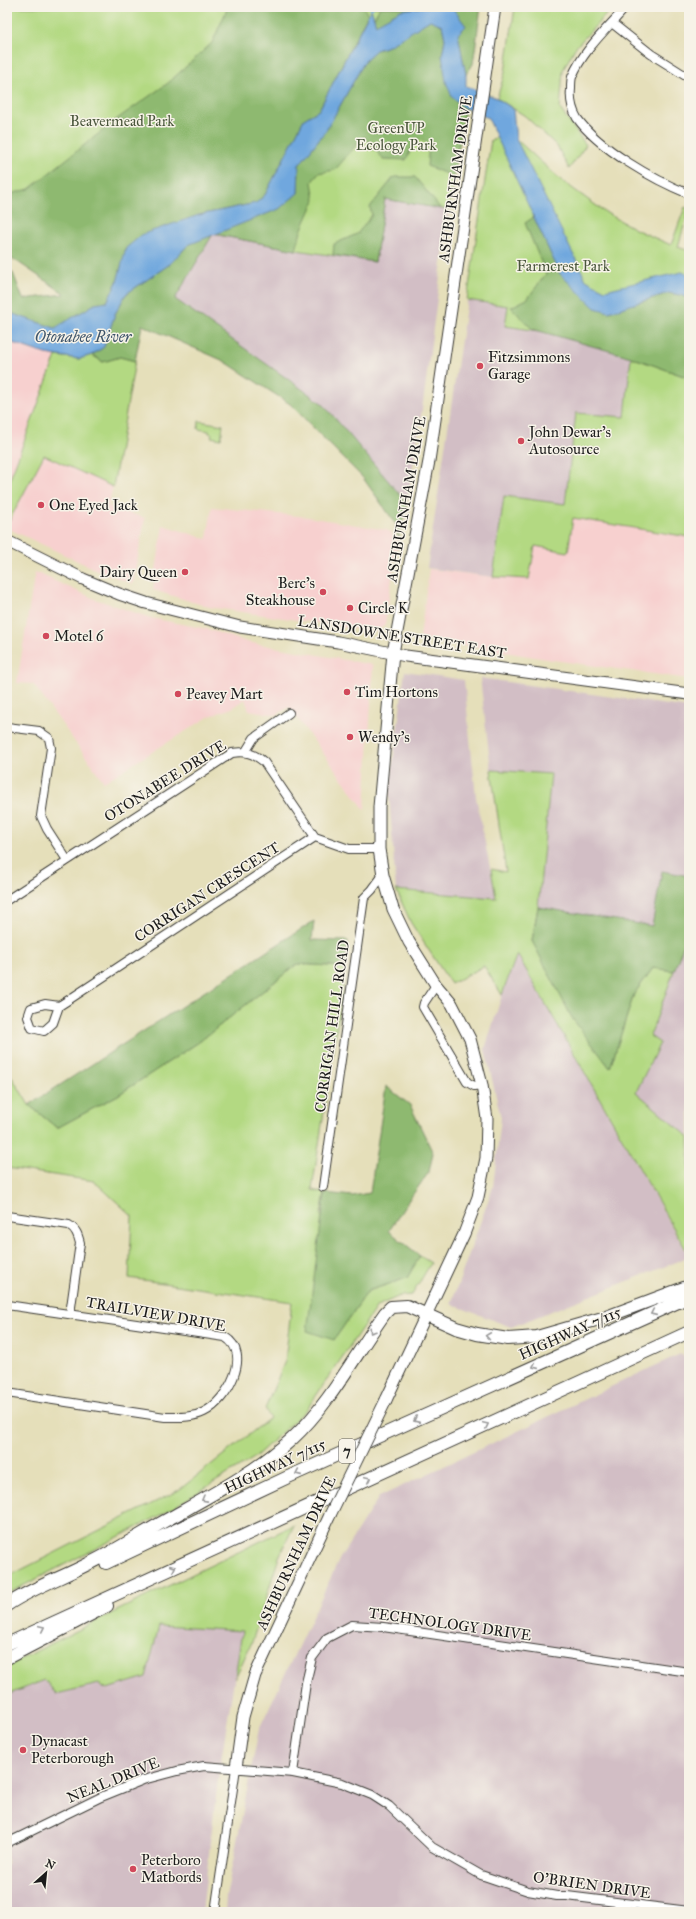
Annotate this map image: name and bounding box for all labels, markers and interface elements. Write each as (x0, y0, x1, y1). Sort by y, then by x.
street label: ASHBURNHAM DRIVE (434, 94, 476, 265)
park label: Beavermead Park (70, 112, 174, 130)
park label: GreenUP Ecology Park (356, 119, 436, 154)
park label: Farmcrest Park (516, 257, 610, 275)
water label: Otonabee River (35, 327, 133, 346)
place label: Fitzsimmons Garage (488, 348, 570, 383)
marker: Fitzsimmons Garage (475, 361, 485, 371)
street label: ASHBURNHAM DRIVE (382, 414, 430, 584)
place label: John Dewar's Autosource (527, 423, 611, 458)
marker: John Dewar's Autosource (516, 436, 526, 446)
place label: One Eyed Jack (49, 496, 138, 515)
marker: One Eyed Jack (36, 500, 46, 510)
place label: Dairy Queen (100, 563, 177, 581)
marker: Dairy Queen (180, 567, 190, 577)
place label: Berc's Steakhouse (246, 574, 315, 609)
marker: Berc's Steakhouse (318, 587, 328, 597)
place label: Circle K (358, 599, 409, 617)
marker: Circle K (345, 603, 355, 613)
street label: LANSDOWNE STREET EAST (296, 612, 508, 662)
place label: Motel 6 (54, 627, 105, 645)
marker: Motel 6 (41, 631, 51, 641)
place label: Tim Hortons (355, 683, 438, 701)
place label: Peavey Mart (186, 685, 264, 703)
marker: Tim Hortons (342, 687, 352, 697)
marker: Peavey Mart (173, 689, 183, 699)
place label: Wendy's (358, 728, 410, 746)
marker: Wendy's (345, 732, 355, 742)
street label: OTONABEE DRIVE (101, 736, 229, 826)
street label: CORRIGAN CRESCENT (131, 838, 283, 946)
street label: CORRIGAN HILL ROAD (311, 938, 353, 1113)
street label: TRAILVIEW DRIVE (85, 1293, 228, 1335)
street label: HIGHWAY 7/115 (516, 1302, 624, 1364)
one-way arrow (650, 1308, 658, 1316)
one-way arrow (369, 1327, 377, 1334)
one-way arrow (485, 1332, 491, 1341)
one-way arrow (531, 1361, 539, 1369)
one-way arrow (413, 1415, 420, 1423)
one-way arrow (482, 1422, 490, 1430)
street label: HIGHWAY 7/115 (221, 1435, 329, 1497)
road number: 7 (339, 1439, 355, 1463)
one-way arrow (294, 1468, 302, 1476)
street label: ASHBURNHAM DRIVE (252, 1473, 340, 1634)
one-way arrow (364, 1476, 372, 1484)
one-way arrow (201, 1495, 208, 1502)
one-way arrow (169, 1565, 177, 1573)
street label: TECHNOLOGY DRIVE (367, 1604, 533, 1644)
one-way arrow (39, 1624, 46, 1632)
place label: Dynacast Peterborough (31, 1732, 115, 1767)
marker: Dynacast Peterborough (18, 1745, 28, 1755)
street label: NEAL DRIVE (64, 1753, 162, 1807)
place label: Peterboro Matbords (141, 1851, 202, 1886)
north arrow (26, 1853, 66, 1893)
text: N (43, 1857, 58, 1873)
marker: Peterboro Matbords (128, 1864, 138, 1874)
street label: O'BRIEN DRIVE (532, 1868, 652, 1902)

